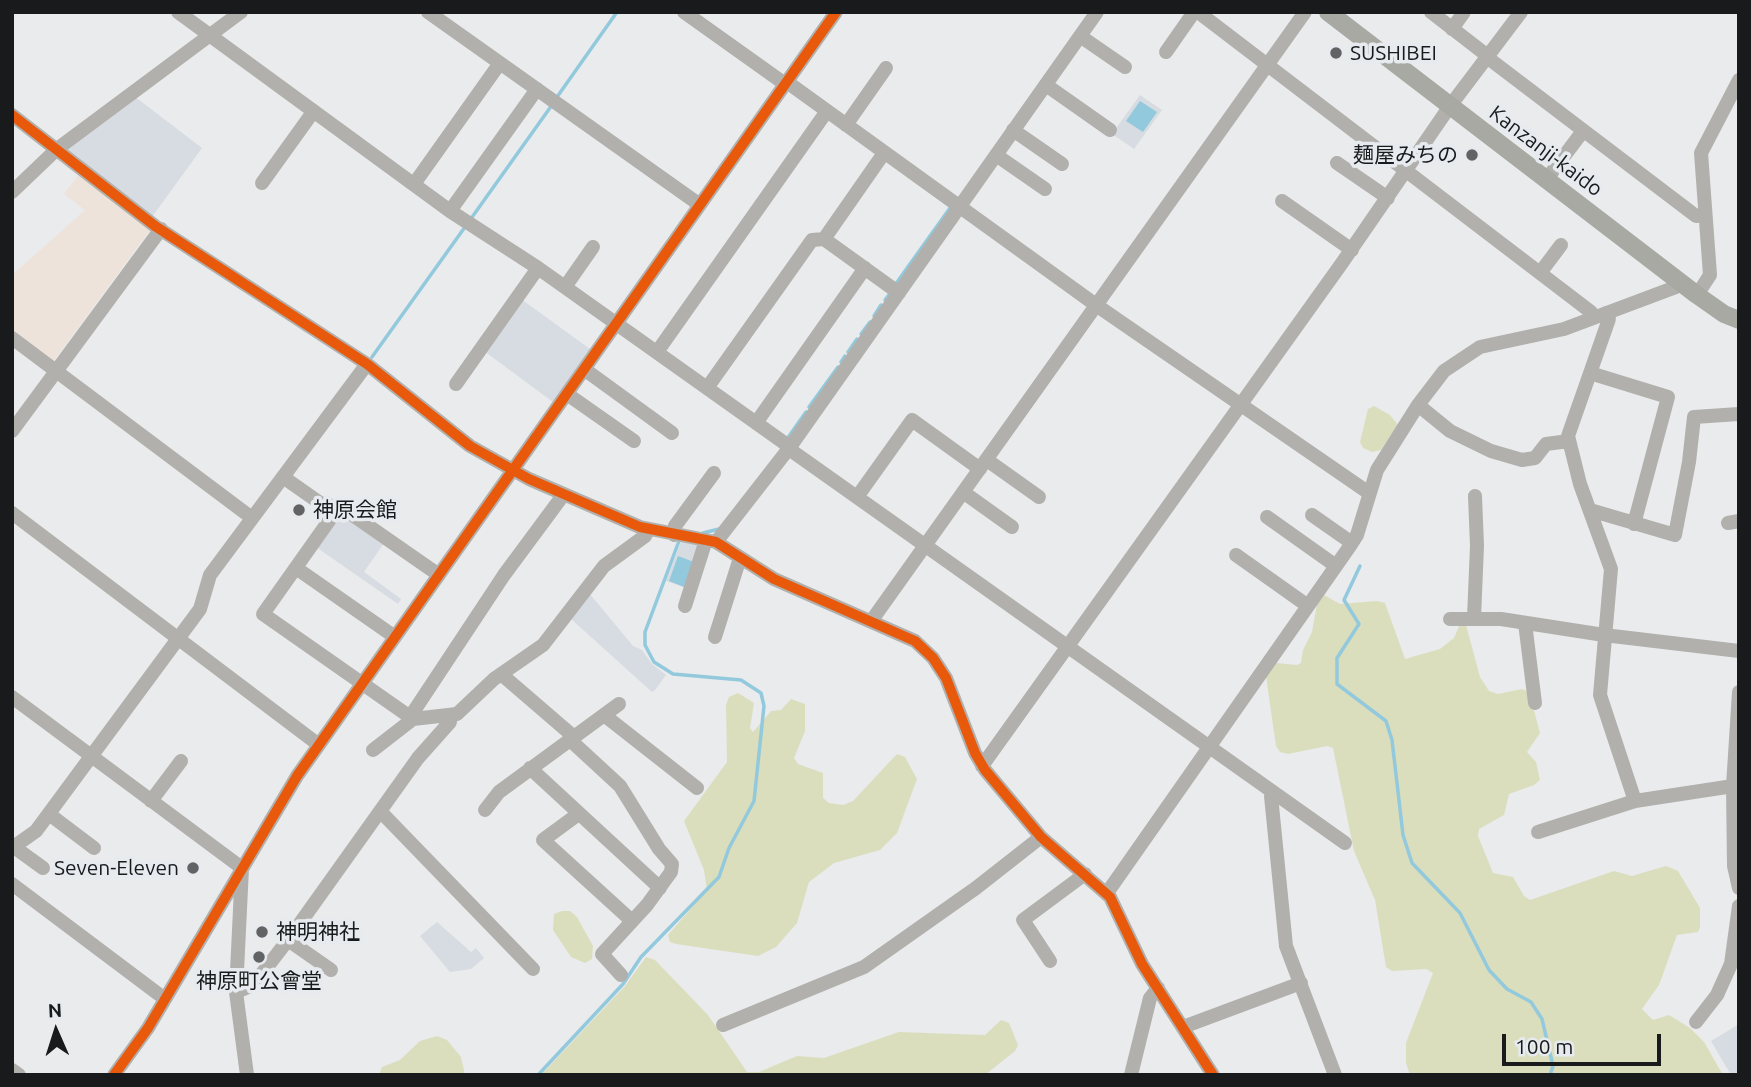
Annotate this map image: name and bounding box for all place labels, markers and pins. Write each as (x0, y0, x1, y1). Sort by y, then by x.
place label: SUSHIBEI (1350, 40, 1437, 66)
marker: SUSHIBEI (1328, 45, 1344, 61)
place label: 麺屋みちの (1353, 142, 1458, 168)
marker: 麺屋みちの (1464, 147, 1480, 163)
place label: 神原会館 (313, 497, 397, 523)
marker: 神原会館 (291, 502, 307, 518)
place label: Seven-Eleven (54, 855, 179, 881)
marker: Seven-Eleven (185, 860, 201, 876)
place label: 神明神社 (276, 919, 360, 945)
marker: 神明神社 (254, 924, 270, 940)
marker: 神原町公會堂 (251, 949, 267, 965)
place label: 神原町公會堂 (196, 968, 322, 994)

